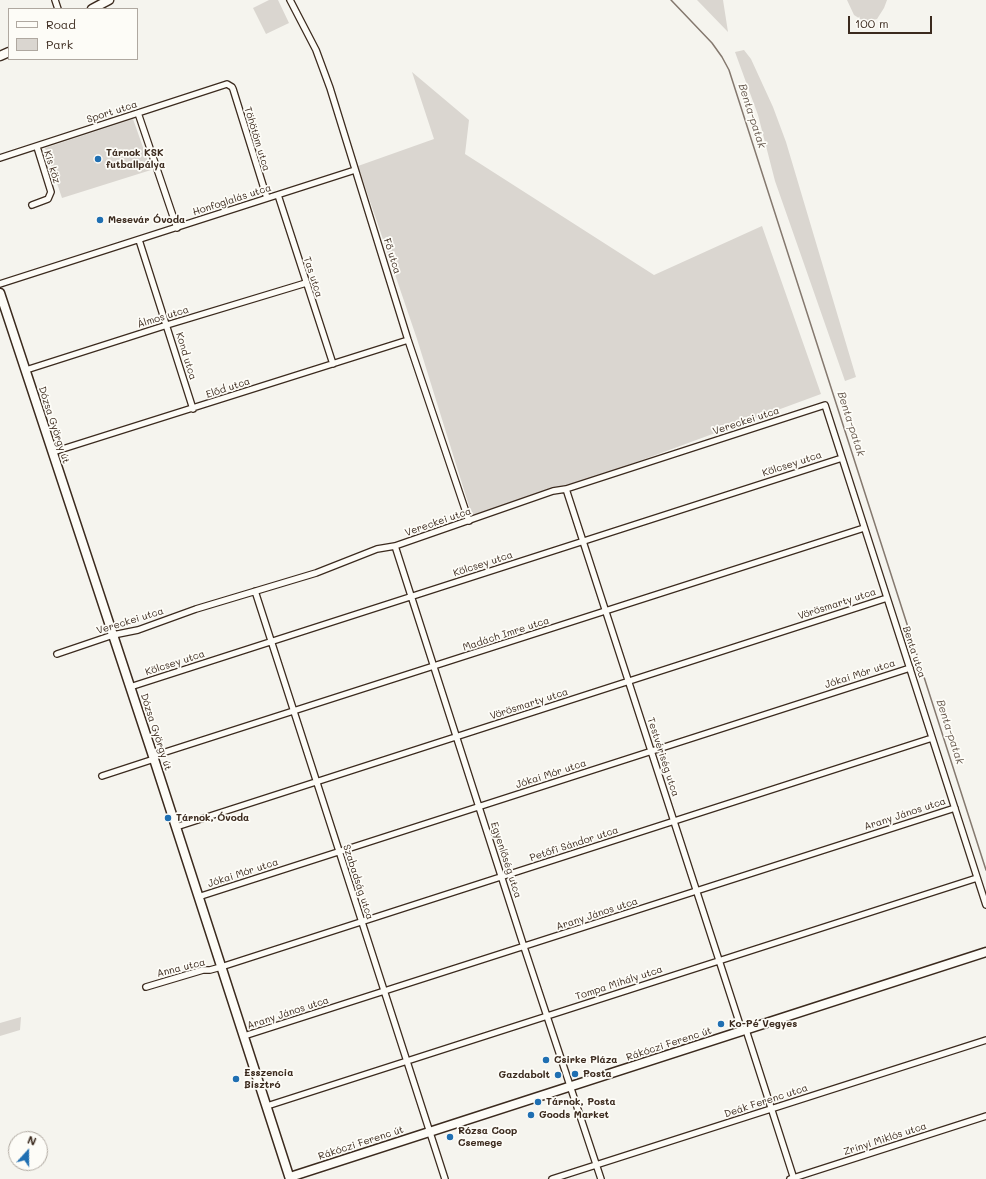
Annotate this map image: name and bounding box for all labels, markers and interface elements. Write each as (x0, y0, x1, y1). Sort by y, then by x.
legend (8, 8, 138, 60)
scale bar (850, 8, 934, 34)
text: 100 m (855, 15, 889, 31)
text: Road (46, 16, 76, 32)
text: Park (46, 36, 73, 52)
water label: Benta-patak (735, 82, 769, 150)
street label: Sport utca (85, 98, 139, 126)
street label: Töhötöm utca (242, 105, 272, 173)
place label: Tárnok KSK futballpálya (106, 147, 165, 170)
street label: Kis köz (41, 149, 63, 185)
marker: Tárnok KSK futballpálya (93, 154, 103, 164)
street label: Honfoglalás utca (191, 182, 273, 218)
place label: Mesevár Óvoda (108, 214, 185, 226)
marker: Mesevár Óvoda (95, 215, 105, 225)
street label: Fő utca (381, 237, 403, 275)
street label: Tas utca (301, 255, 325, 299)
street label: Álmos utca (136, 303, 190, 331)
street label: Kond utca (173, 331, 199, 381)
street label: Előd utca (204, 375, 252, 401)
street label: Dózsa György út (36, 385, 72, 465)
water label: Benta-patak (834, 390, 868, 458)
street label: Vereckei utca (711, 405, 781, 437)
street label: Kölcsey utca (761, 449, 823, 479)
street label: Vereckei utca (403, 505, 473, 539)
street label: Kölcsey utca (452, 549, 514, 579)
street label: Vörösmarty utca (796, 586, 878, 622)
street label: Vereckei utca (95, 605, 165, 637)
street label: Madách Imre utca (461, 614, 551, 654)
street label: Benta utca (900, 625, 928, 679)
street label: Kölcsey utca (144, 648, 206, 678)
street label: Jókai Mór utca (823, 657, 897, 691)
street label: Vörösmarty utca (488, 686, 570, 722)
street label: Dózsa György út (138, 692, 174, 772)
water label: Benta-patak (933, 698, 967, 766)
street label: Testvériség utca (645, 716, 681, 798)
street label: Jókai Mór utca (514, 757, 588, 791)
street label: Arany János utca (863, 795, 947, 833)
place label: Tárnok, Óvoda (176, 812, 249, 824)
marker: Tárnok, Óvoda (163, 813, 173, 823)
street label: Egyenlőség utca (488, 821, 524, 899)
street label: Petőfi Sándor utca (528, 824, 620, 864)
street label: Szabadság utca (340, 843, 376, 921)
street label: Jókai Mór utca (206, 856, 280, 890)
street label: Arany János utca (555, 895, 639, 933)
street label: Anna utca (156, 956, 206, 980)
street label: Tompa Mihály utca (574, 963, 664, 1003)
street label: Arany János utca (246, 994, 330, 1032)
place label: Ko-Pé Vegyes (729, 1018, 797, 1030)
marker: Ko-Pé Vegyes (716, 1019, 726, 1029)
street label: Rákóczi Ferenc út (625, 1025, 713, 1063)
place label: Csirke Pláza (554, 1054, 617, 1066)
marker: Csirke Pláza (541, 1055, 551, 1065)
place label: Esszencia Bisztró (244, 1067, 293, 1090)
place label: Posta (583, 1068, 612, 1080)
place label: Gazdabolt (498, 1069, 550, 1081)
marker: Posta (570, 1069, 580, 1079)
marker: Gazdabolt (553, 1070, 563, 1080)
marker: Esszencia Bisztró (231, 1074, 241, 1084)
street label: Deák Ferenc utca (723, 1082, 809, 1120)
place label: Tárnok, Posta (546, 1096, 616, 1108)
marker: Tárnok, Posta (533, 1097, 543, 1107)
place label: Goods Market (539, 1109, 609, 1121)
marker: Goods Market (526, 1110, 536, 1120)
street label: Zrínyi Miklós utca (842, 1120, 928, 1158)
street label: Rákóczi Ferenc út (317, 1124, 405, 1162)
place label: Rózsa Coop Csemege (458, 1125, 517, 1148)
north arrow (8, 1131, 48, 1171)
text: N (26, 1132, 39, 1149)
marker: Rózsa Coop Csemege (445, 1132, 455, 1142)

